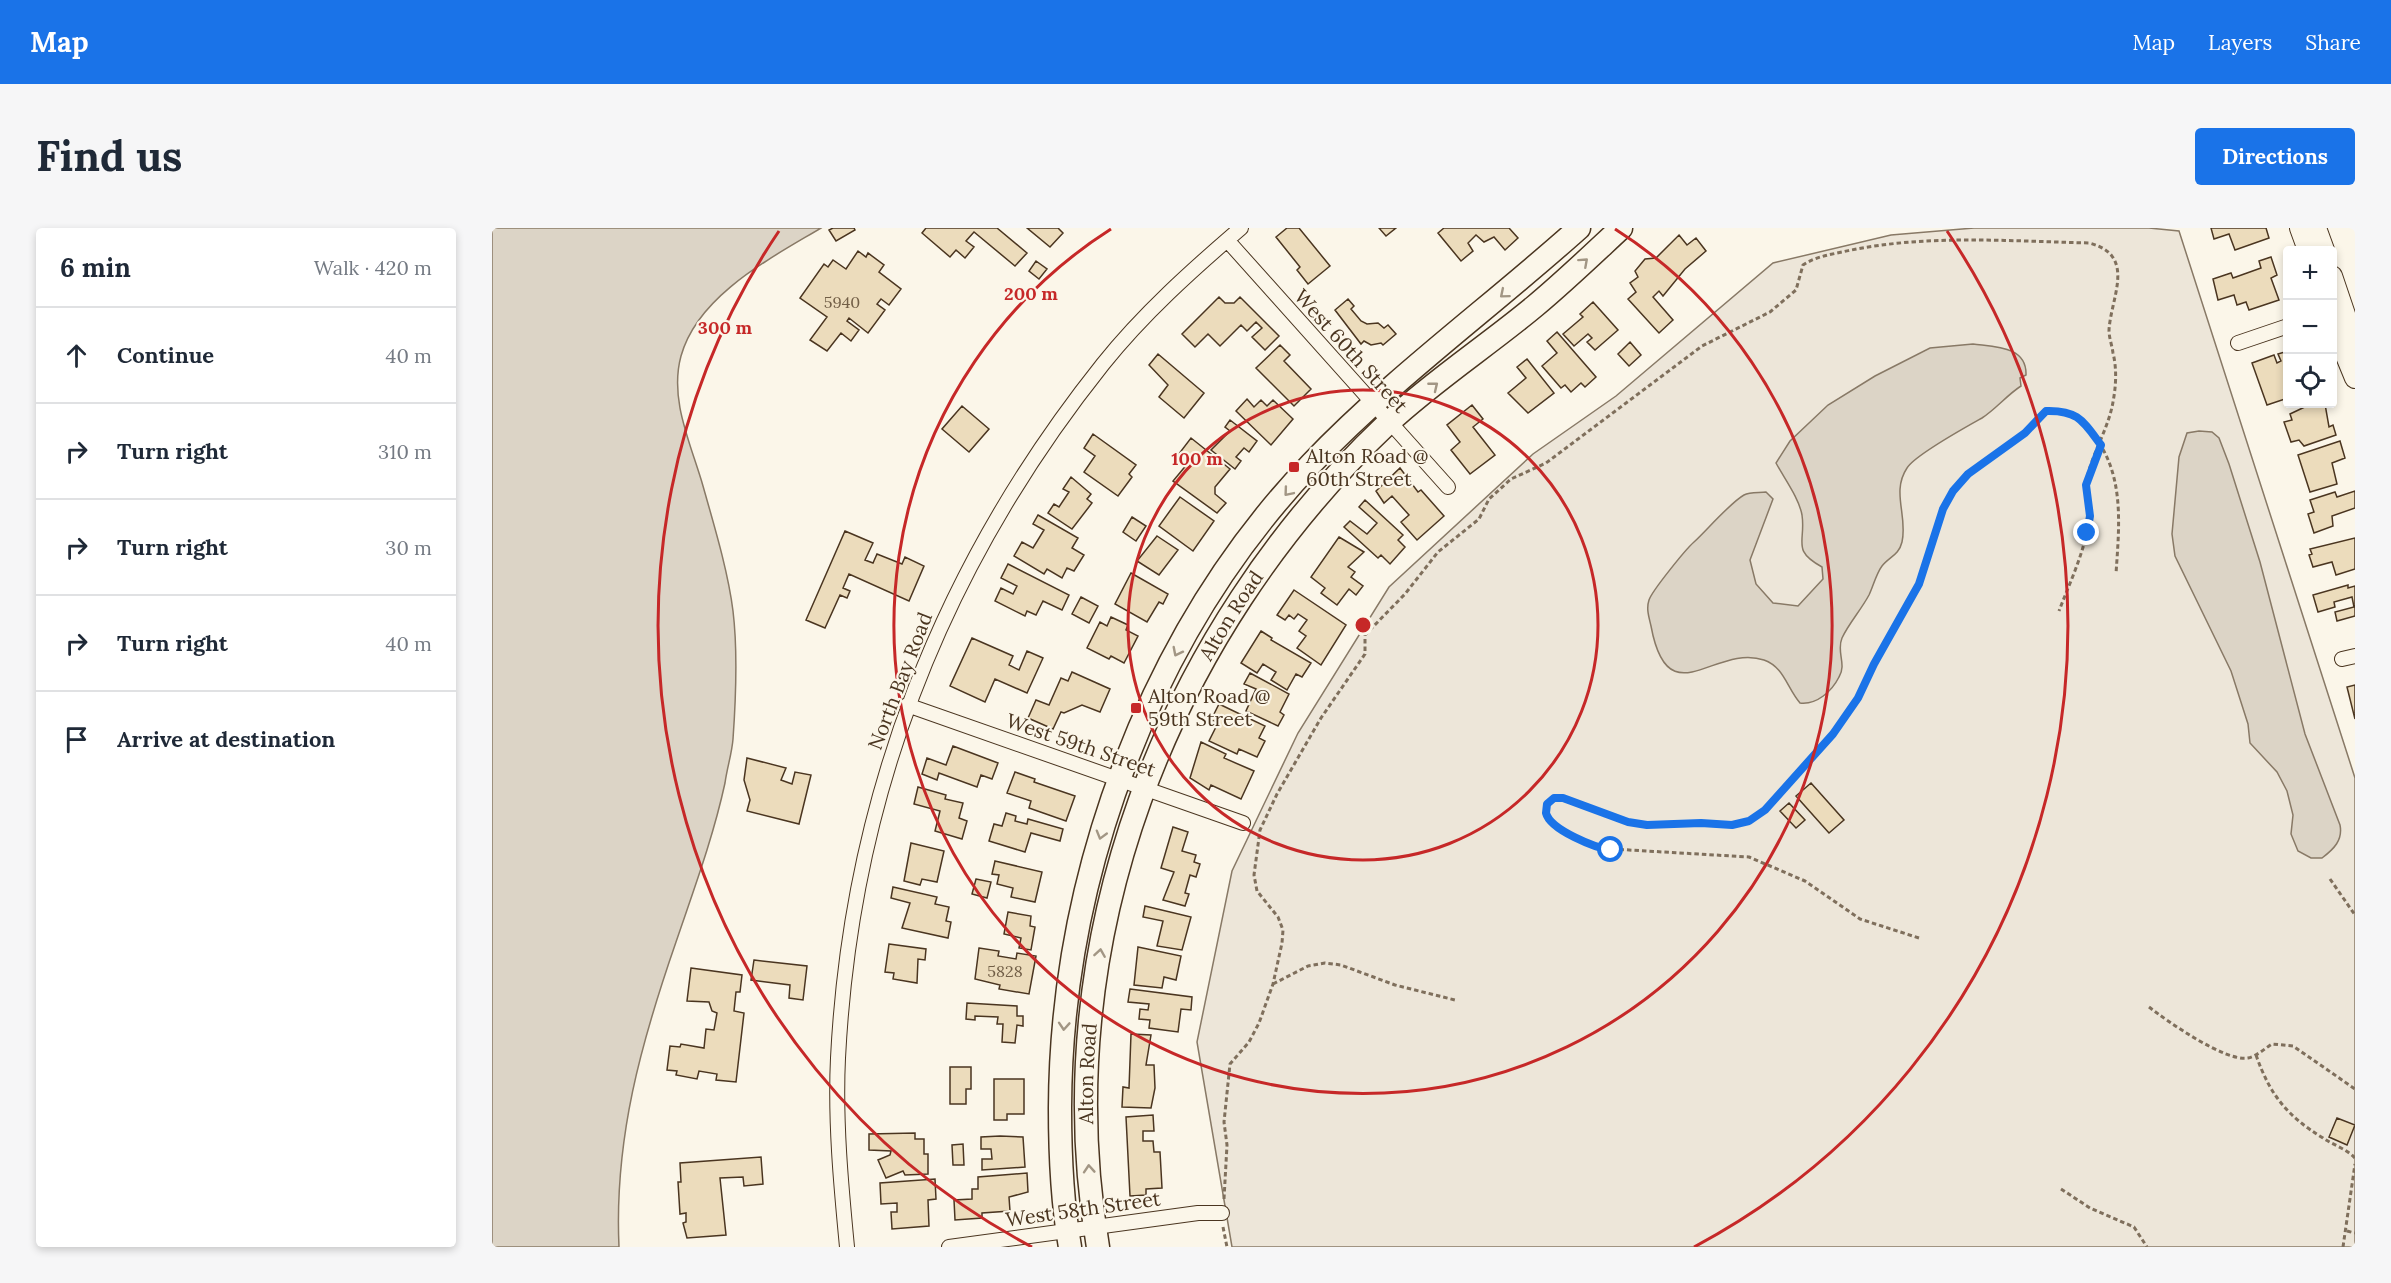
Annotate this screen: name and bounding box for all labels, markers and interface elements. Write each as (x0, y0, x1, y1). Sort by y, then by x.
text: Map (30, 24, 89, 60)
text: Map (2132, 29, 2175, 56)
text: Layers (2208, 29, 2272, 56)
text: Share (2305, 29, 2361, 56)
button: Directions (2195, 128, 2355, 185)
text: Find us (36, 129, 182, 183)
map controls (2283, 246, 2337, 408)
button: + (2283, 246, 2337, 300)
text: 6 min (60, 251, 131, 284)
text: Walk · 420 m (314, 255, 432, 280)
one-way arrow (1577, 258, 1588, 269)
text: 200 m (1004, 282, 1058, 305)
street label: West 60th Street (1289, 284, 1414, 418)
one-way arrow (1500, 287, 1511, 298)
house number: 5940 (824, 292, 860, 312)
button: − (2283, 300, 2337, 354)
text: 300 m (698, 316, 753, 339)
icon: ahead (60, 339, 93, 372)
text: Continue (117, 341, 214, 369)
text: 40 m (386, 343, 432, 368)
button: locate (2283, 354, 2337, 408)
one-way arrow (1427, 383, 1438, 394)
icon: right (60, 435, 93, 468)
text: Turn right (117, 437, 228, 465)
text: 310 m (378, 439, 432, 464)
place label: Alton Road @ 60th Street (1305, 443, 1428, 491)
text: 100 m (1171, 447, 1223, 470)
marker: Alton Road @ 60th Street (1287, 460, 1301, 474)
one-way arrow (1284, 485, 1295, 496)
route end (2073, 519, 2099, 545)
icon: right (60, 531, 93, 564)
text: Turn right (117, 533, 228, 561)
text: 30 m (385, 535, 432, 560)
street label: Alton Road (1193, 566, 1268, 666)
street label: North Bay Road (862, 608, 937, 753)
centre of rings (1353, 615, 1373, 635)
icon: right (60, 627, 93, 660)
text: Turn right (117, 629, 228, 657)
text: 40 m (386, 631, 432, 656)
one-way arrow (1173, 646, 1184, 656)
place label: Alton Road @ 59th Street (1147, 683, 1270, 731)
marker: Alton Road @ 59th Street (1129, 701, 1143, 715)
street label: West 59th Street (1003, 707, 1159, 782)
icon: arrive (60, 723, 93, 756)
text: Arrive at destination (117, 725, 335, 753)
one-way arrow (1095, 830, 1108, 840)
route start (1597, 836, 1623, 862)
one-way arrow (1093, 949, 1105, 958)
house number: 5828 (987, 961, 1023, 981)
one-way arrow (1058, 1022, 1071, 1031)
street label: Alton Road (1073, 1022, 1102, 1126)
one-way arrow (1083, 1164, 1096, 1173)
street label: West 58th Street (1004, 1185, 1162, 1232)

